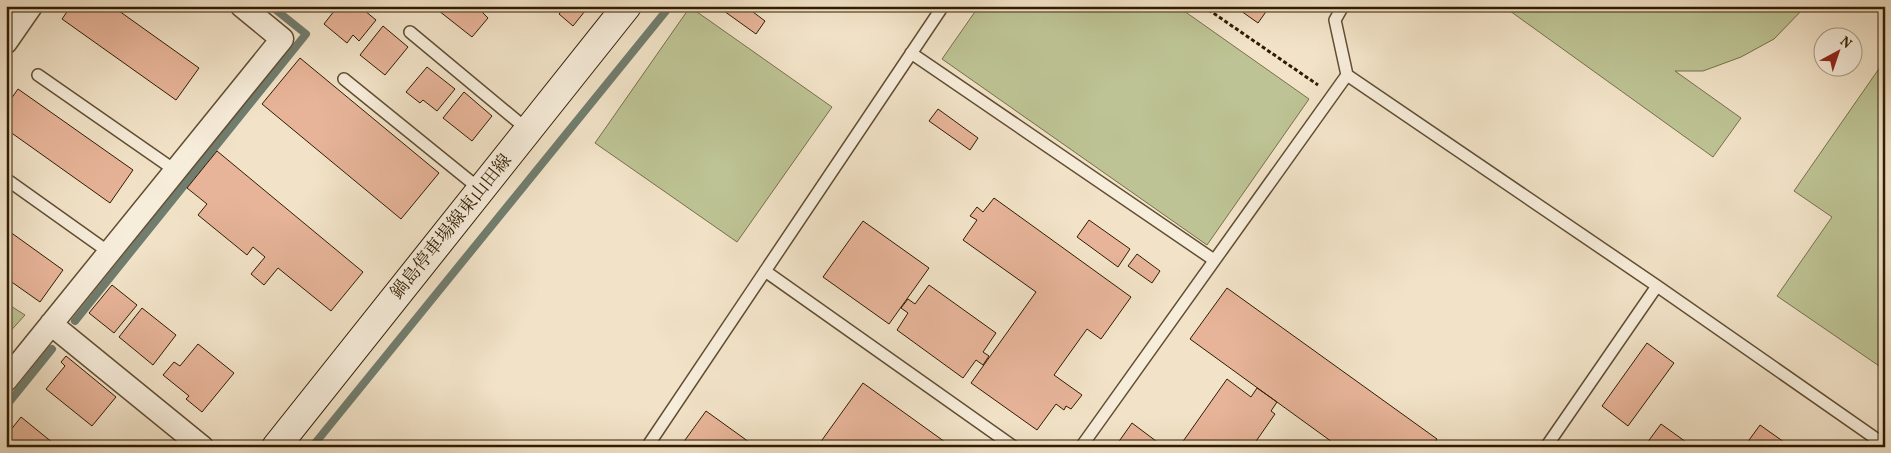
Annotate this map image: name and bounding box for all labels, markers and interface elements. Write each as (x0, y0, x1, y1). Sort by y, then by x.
north arrow (1814, 28, 1864, 78)
text: N (1835, 33, 1855, 54)
street label: 鍋島停車場線東山田線 (386, 149, 518, 305)

